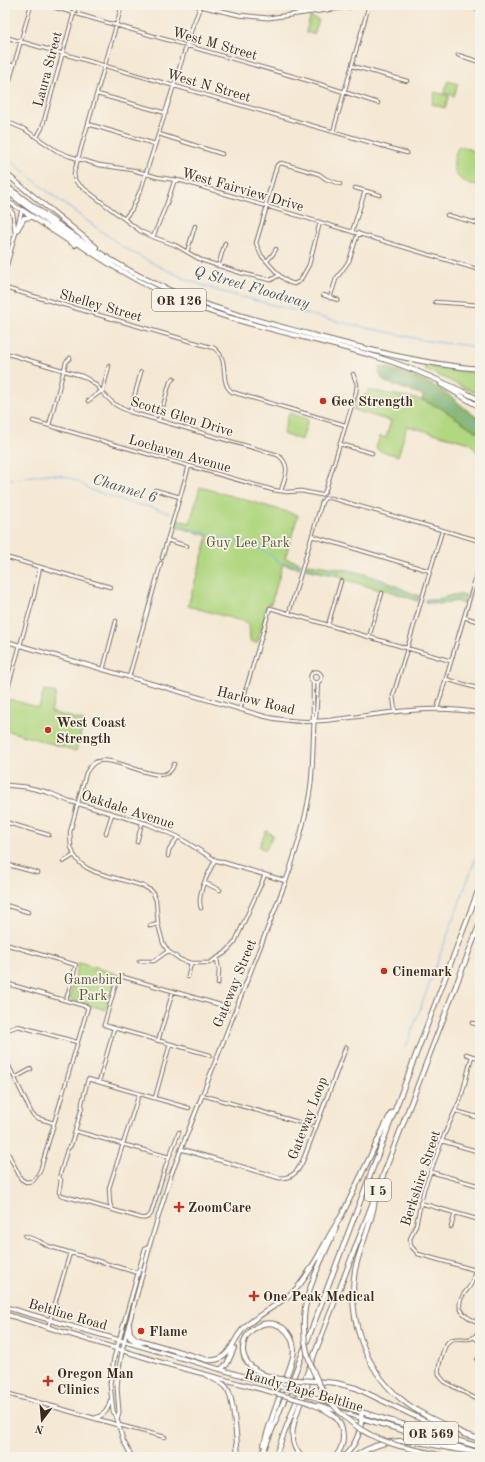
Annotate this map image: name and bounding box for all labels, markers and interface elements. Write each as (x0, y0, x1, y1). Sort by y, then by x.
street label: West M Street (171, 25, 259, 63)
street label: Laura Street (31, 30, 65, 108)
street label: West N Street (165, 67, 252, 105)
street label: West Fairview Drive (180, 166, 305, 214)
water label: Q Street Floodway (192, 265, 311, 312)
street label: Shelley Street (58, 287, 144, 324)
road number: OR 126 (152, 289, 206, 311)
street label: Scotts Glen Drive (129, 395, 235, 439)
place label: Gee Strength (331, 395, 413, 409)
marker: Gee Strength (318, 396, 328, 406)
street label: Lochaven Avenue (127, 433, 232, 475)
water label: Channel 6 (91, 473, 159, 506)
park label: Guy Lee Park (206, 536, 290, 550)
street label: Harlow Road (215, 684, 296, 717)
place label: West Coast Strength (56, 716, 126, 746)
marker: West Coast Strength (43, 725, 53, 735)
street label: Oakdale Avenue (79, 788, 176, 832)
street label: Gateway Street (211, 937, 259, 1030)
place label: Cinemark (392, 965, 452, 979)
marker: Cinemark (379, 966, 389, 976)
park label: Gamebird Park (64, 973, 122, 1003)
street label: Gateway Loop (286, 1075, 330, 1162)
street label: Berkshire Street (399, 1129, 443, 1228)
road number: I 5 (365, 1179, 391, 1201)
marker: ZoomCare (173, 1201, 185, 1213)
place label: ZoomCare (188, 1201, 251, 1215)
marker: One Peak Medical (248, 1290, 260, 1302)
place label: One Peak Medical (263, 1290, 375, 1304)
street label: Beltline Road (27, 1297, 109, 1333)
place label: Flame (149, 1325, 188, 1339)
marker: Flame (136, 1326, 146, 1336)
place label: Oregon Man Clinics (57, 1367, 134, 1397)
street label: Randy Papé Beltline (243, 1367, 365, 1415)
marker: Oregon Man Clinics (42, 1375, 54, 1387)
north arrow (22, 1400, 62, 1440)
text: N (34, 1422, 45, 1435)
road number: OR 569 (404, 1422, 458, 1444)

